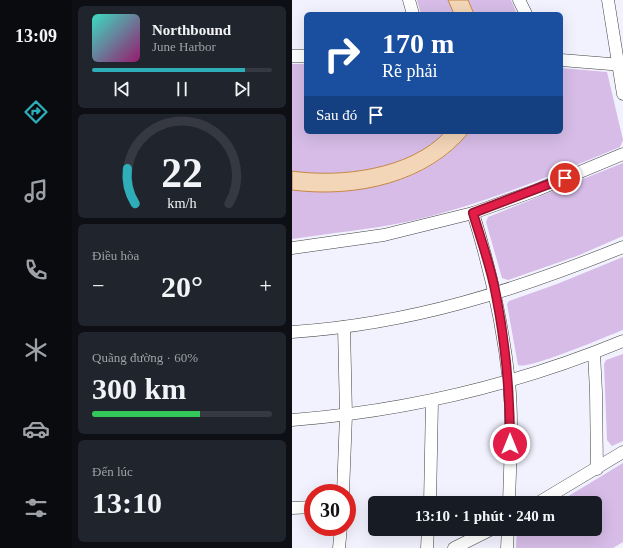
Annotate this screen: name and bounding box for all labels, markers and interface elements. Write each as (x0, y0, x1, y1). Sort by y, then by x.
text: Northbound (152, 22, 231, 38)
text: 13:09 (15, 26, 57, 46)
icon: right (316, 28, 368, 80)
text: 170 m (382, 28, 454, 59)
text: June Harbor (152, 39, 216, 54)
text: Rẽ phải (382, 61, 438, 81)
icon: previous (111, 78, 133, 100)
icon: pause (171, 78, 193, 100)
icon: next (231, 78, 253, 100)
icon: directions (22, 98, 50, 126)
icon: arrive (365, 104, 387, 126)
text: Sau đó (316, 107, 357, 123)
text: 22 (161, 150, 203, 196)
pin (548, 161, 582, 195)
icon: arrive (554, 167, 576, 189)
icon: music (22, 177, 50, 205)
text: km/h (167, 195, 197, 211)
text: Điều hòa (92, 248, 139, 263)
icon: phone (22, 256, 50, 284)
text: 20° (161, 270, 203, 303)
text: − (92, 273, 104, 298)
text: + (260, 273, 272, 298)
icon: climate (22, 336, 50, 364)
text: Quãng đường · 60% (92, 350, 198, 365)
text: 300 km (92, 372, 186, 405)
icon: car (22, 415, 50, 443)
position arrow (489, 423, 531, 465)
text: Đến lúc (92, 464, 133, 479)
speed limit sign: 30 (304, 484, 356, 536)
text: 13:10 (92, 486, 162, 519)
icon: filters (22, 494, 50, 522)
text: 13:10 · 1 phút · 240 m (415, 508, 555, 524)

